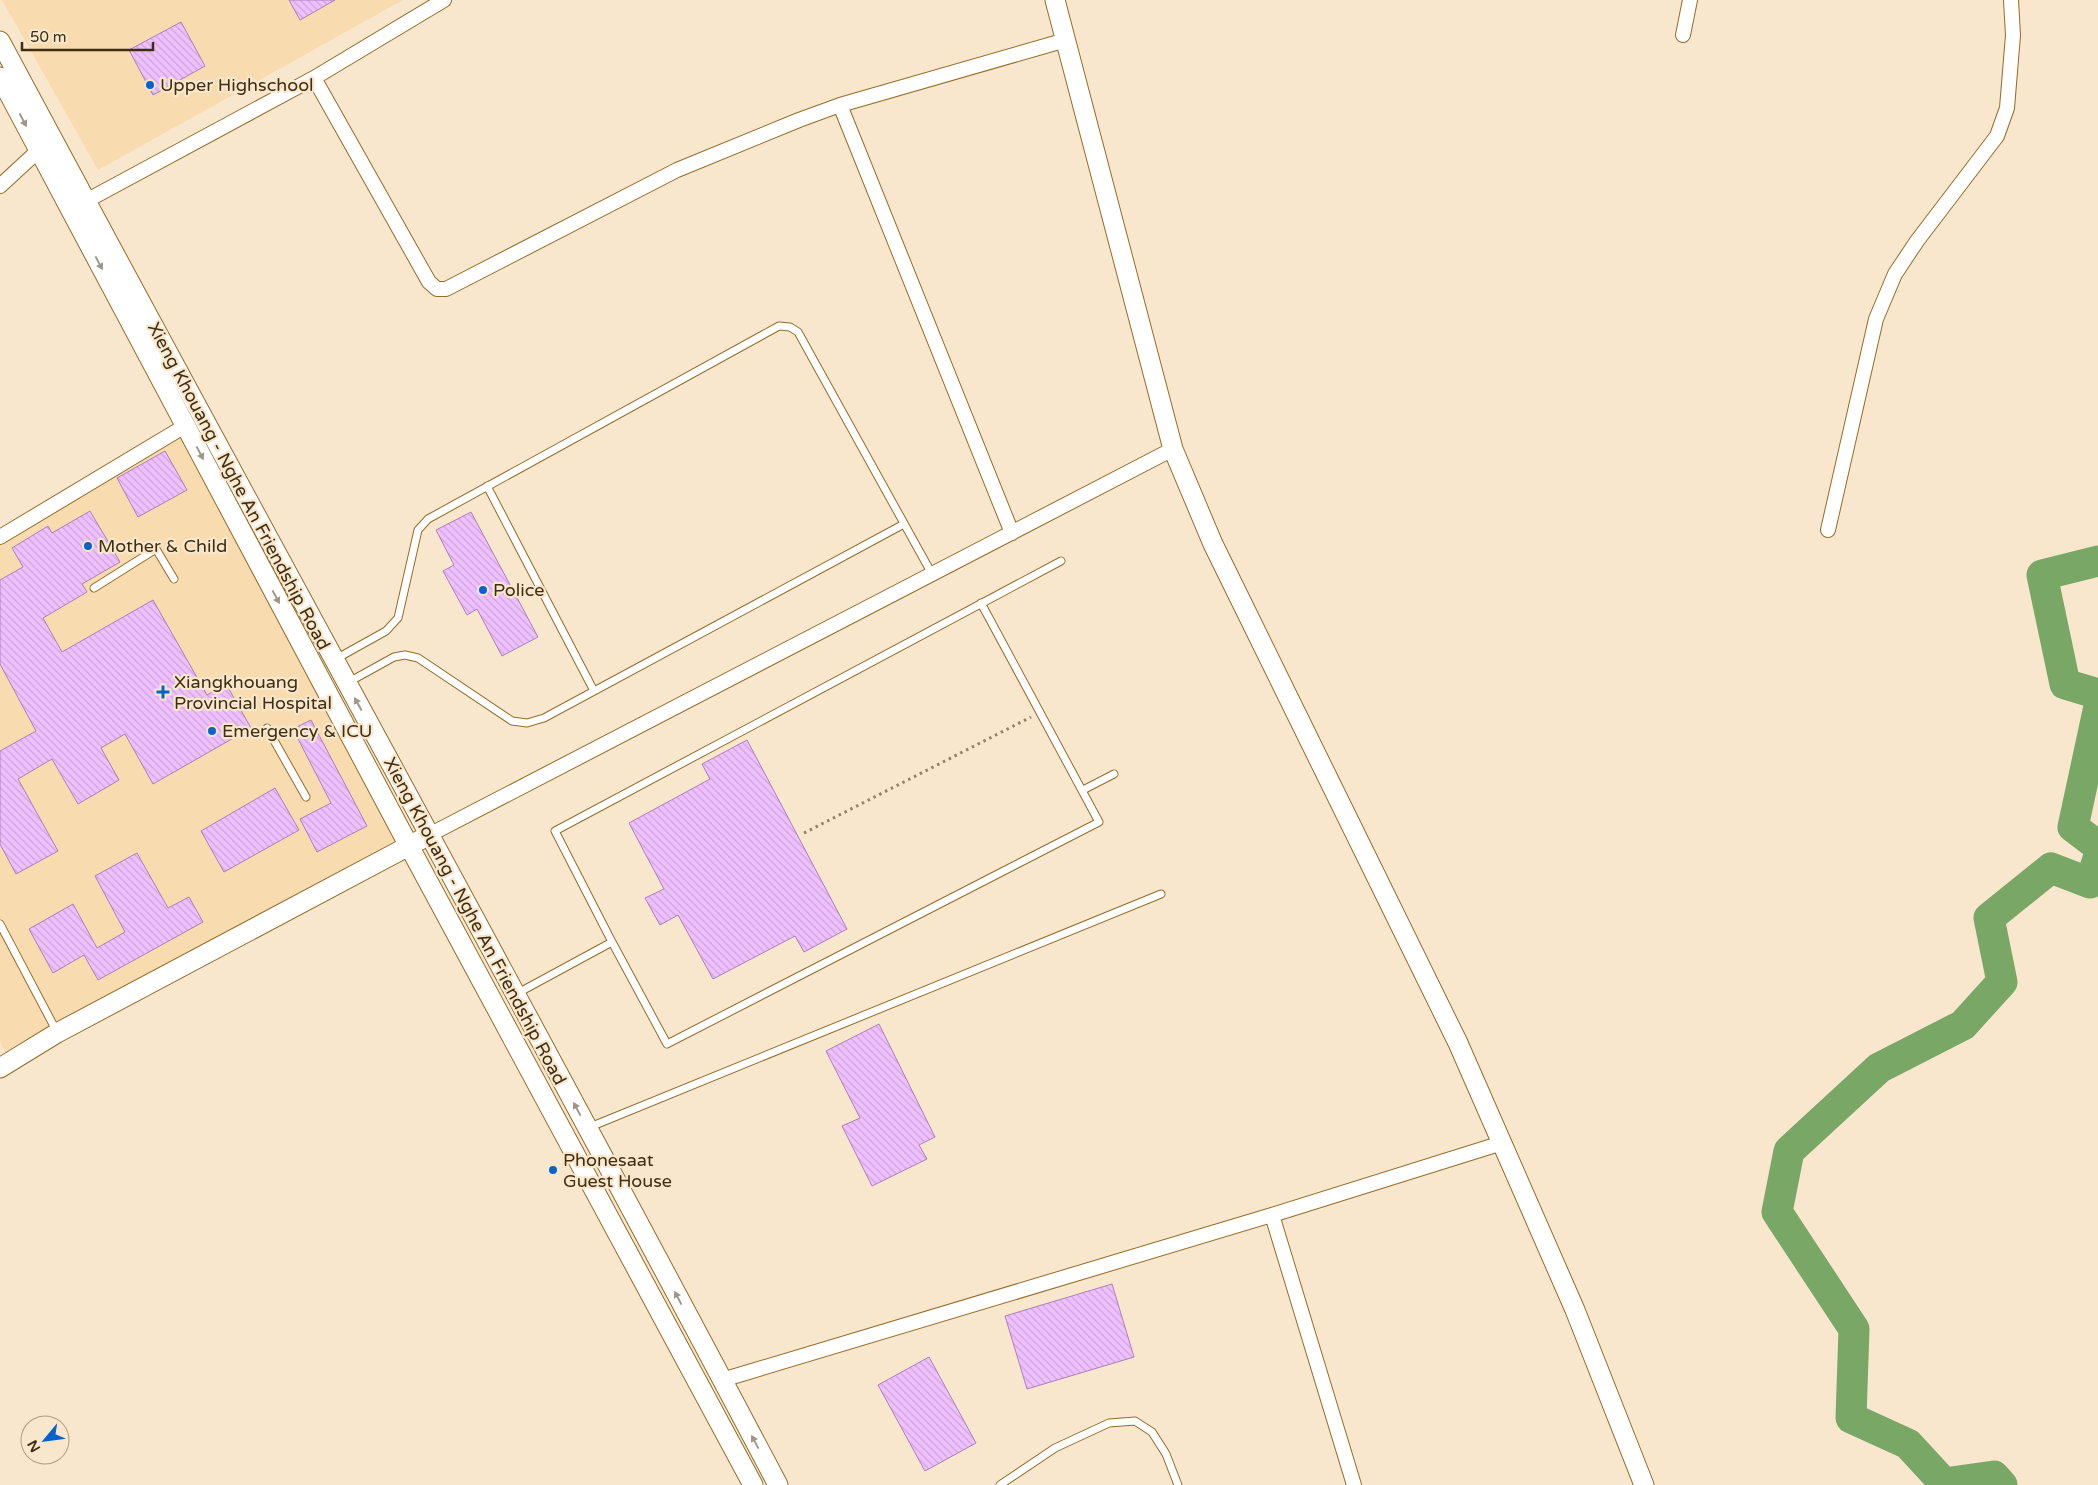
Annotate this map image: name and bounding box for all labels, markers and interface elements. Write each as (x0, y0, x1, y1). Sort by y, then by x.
scale bar (22, 20, 154, 52)
text: 50 m (30, 28, 67, 46)
place label: Upper Highschool (160, 74, 314, 96)
marker: Upper Highschool (144, 79, 156, 91)
one-way arrow (19, 113, 27, 127)
one-way arrow (95, 256, 103, 271)
street label: Xieng Khouang - Nghe An Friendship Road (143, 318, 335, 654)
one-way arrow (195, 447, 204, 460)
place label: Mother & Child (98, 535, 227, 557)
marker: Mother & Child (82, 540, 94, 552)
place label: Police (493, 579, 544, 601)
marker: Police (477, 584, 489, 596)
one-way arrow (272, 590, 280, 604)
place label: Xiangkhouang Provincial Hospital (174, 671, 332, 714)
marker: Xiangkhouang Provincial Hospital (156, 685, 170, 699)
one-way arrow (354, 697, 362, 712)
place label: Emergency & ICU (222, 720, 372, 742)
marker: Emergency & ICU (206, 725, 218, 737)
street label: Xieng Khouang - Nghe An Friendship Road (379, 753, 571, 1089)
one-way arrow (572, 1102, 581, 1116)
place label: Phonesaat Guest House (563, 1149, 672, 1192)
marker: Phonesaat Guest House (547, 1164, 559, 1176)
one-way arrow (674, 1292, 683, 1305)
north arrow (20, 1415, 70, 1465)
one-way arrow (751, 1435, 759, 1449)
text: N (24, 1437, 44, 1455)

